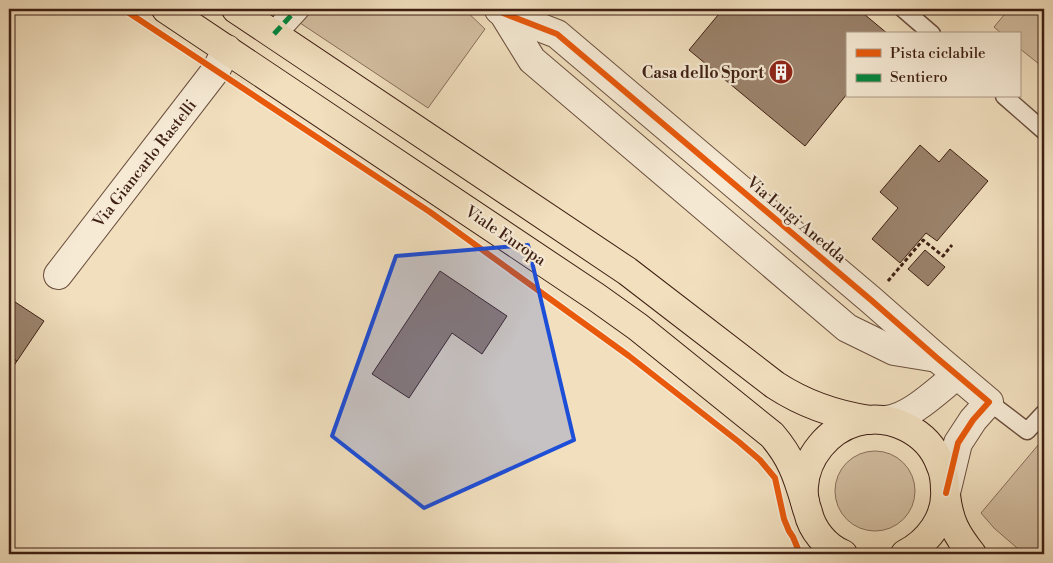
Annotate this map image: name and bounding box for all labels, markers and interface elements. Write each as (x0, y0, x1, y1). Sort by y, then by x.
legend (846, 32, 1020, 98)
text: Pista ciclabile (890, 44, 986, 63)
building icon: Casa dello Sport (768, 59, 794, 85)
place label: Casa dello Sport (642, 63, 764, 83)
text: Sentiero (890, 68, 948, 87)
street label: Via Giancarlo Rastelli (88, 96, 201, 232)
street label: Via Luigi Anedda (742, 172, 851, 268)
street label: Viale Europa (460, 201, 550, 271)

